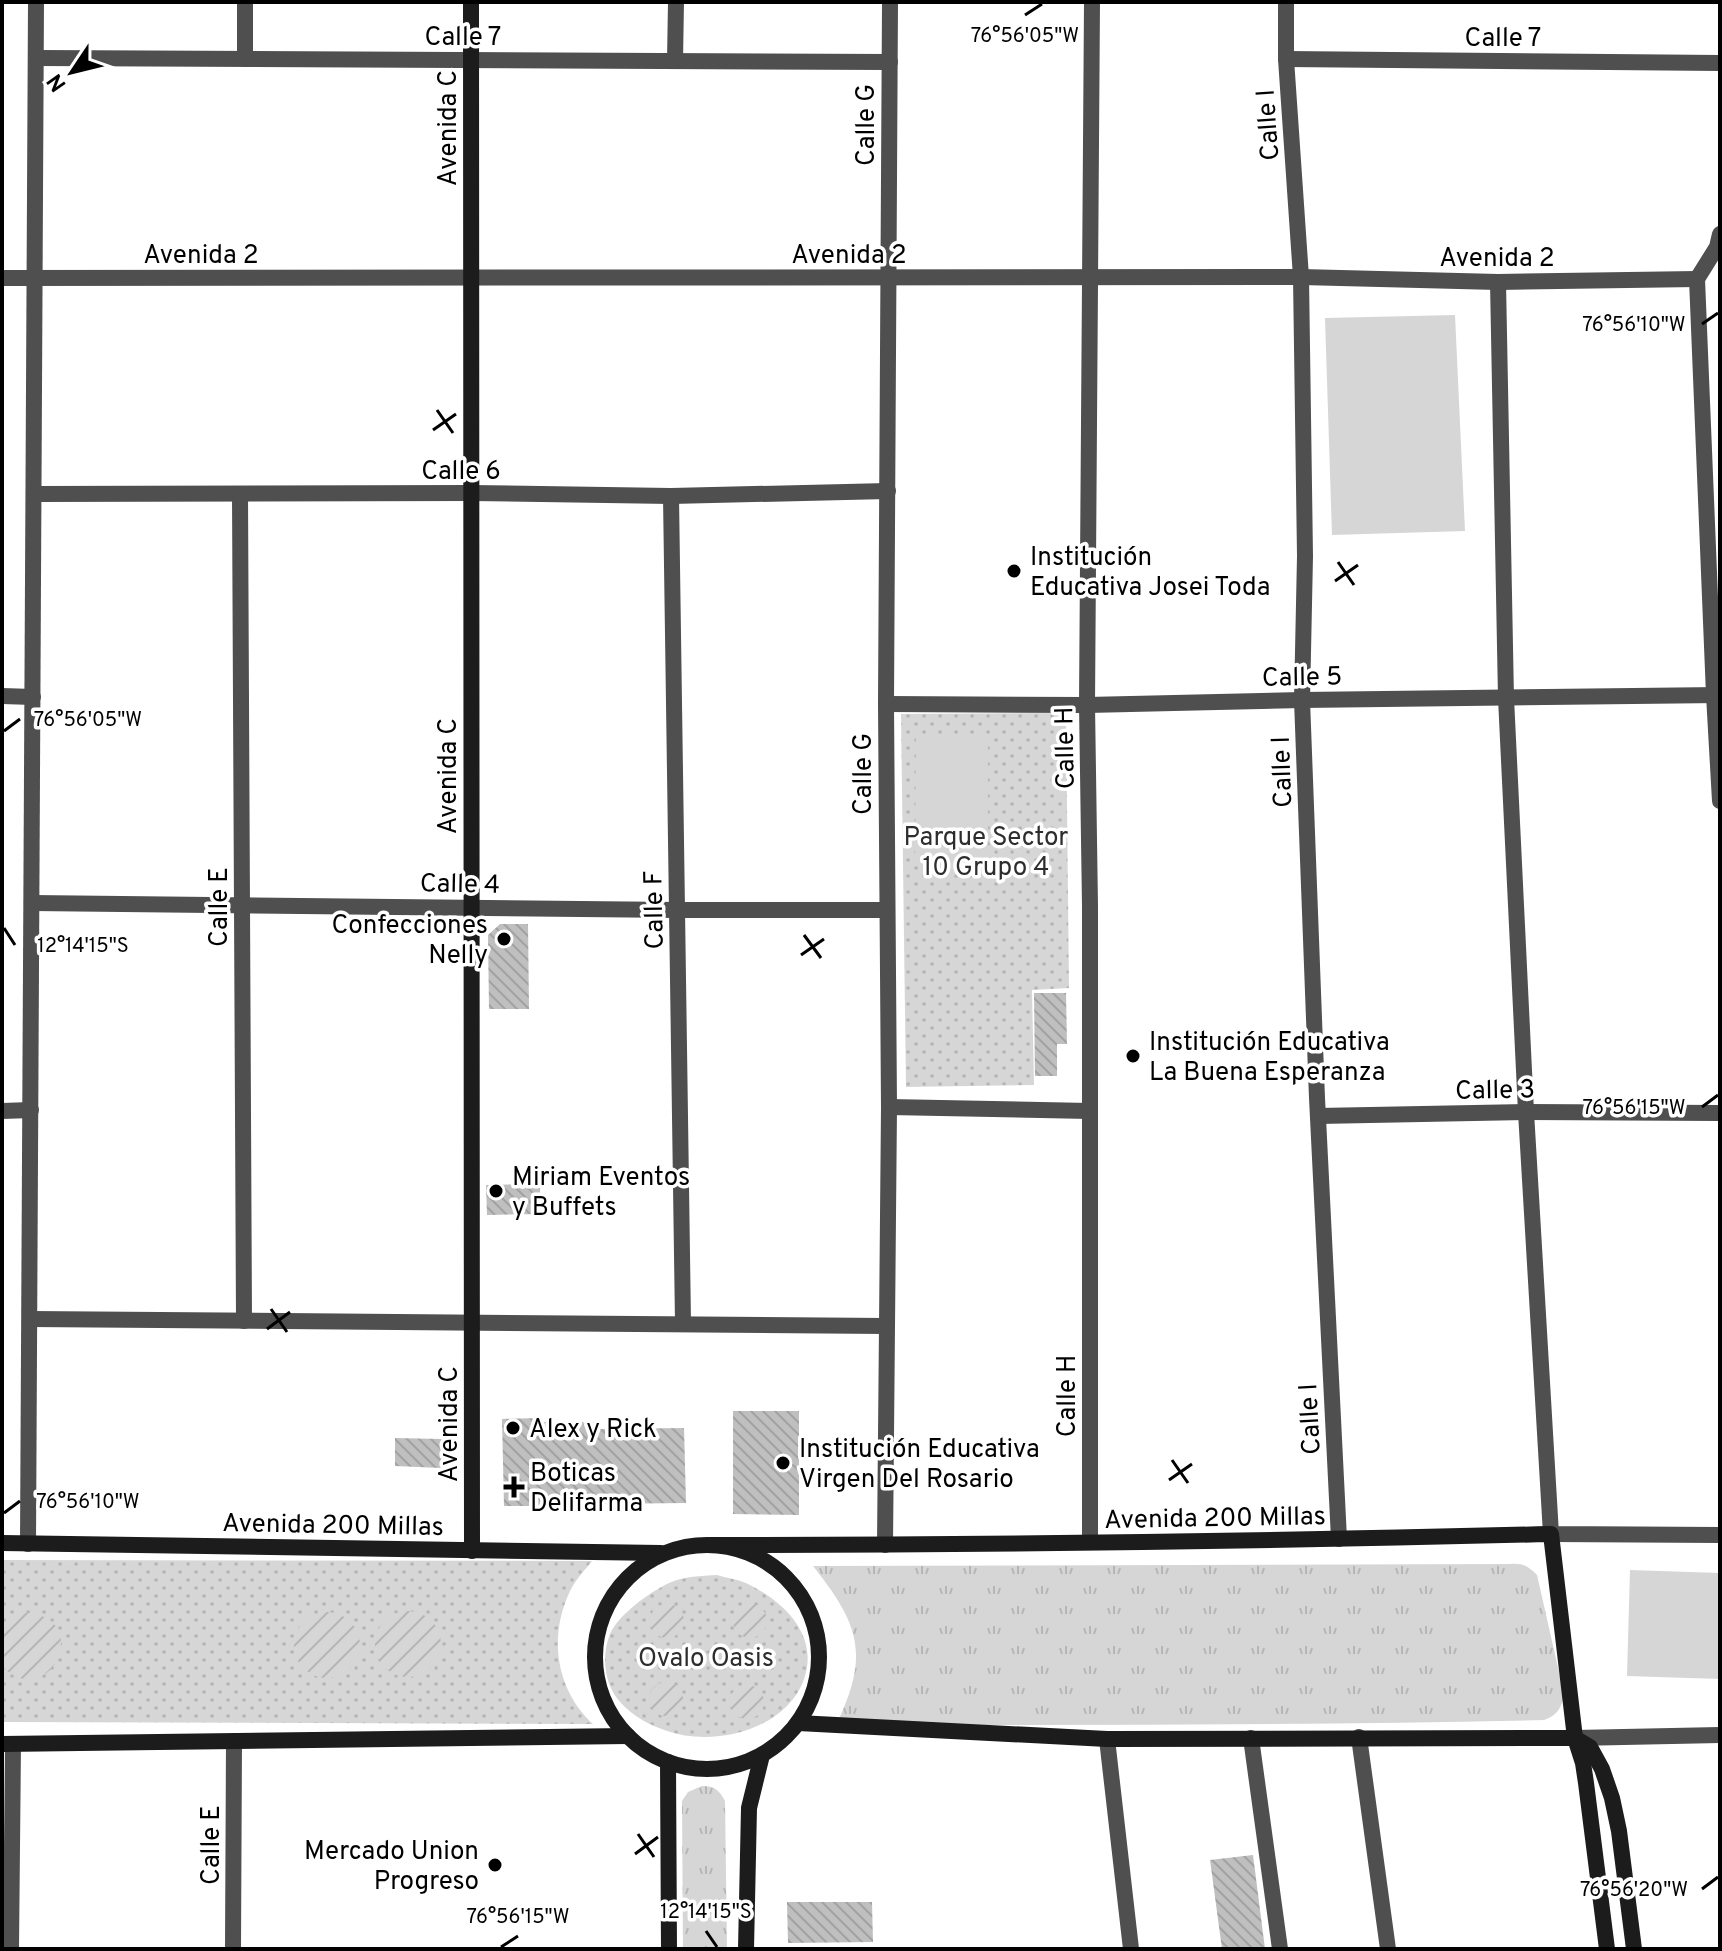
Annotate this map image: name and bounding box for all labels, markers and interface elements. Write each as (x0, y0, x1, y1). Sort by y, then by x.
street label: Calle 7 (425, 22, 501, 55)
street label: Calle 7 (1465, 23, 1541, 56)
text: 76°56'05"W (971, 24, 1079, 50)
north arrow (32, 32, 112, 112)
text: N (42, 68, 73, 96)
street label: Avenida C (433, 70, 466, 186)
street label: Calle G (851, 84, 884, 166)
street label: Calle I (1251, 88, 1288, 162)
street label: Avenida 2 (143, 240, 259, 273)
street label: Avenida 2 (791, 240, 907, 273)
street label: Avenida 2 (1439, 243, 1555, 276)
text: 76°56'10"W (1582, 313, 1686, 339)
street label: Calle 6 (421, 456, 501, 489)
place label: Institución Educativa Josei Toda (1030, 542, 1270, 605)
marker: Institución Educativa Josei Toda (1005, 562, 1023, 580)
street label: Calle 5 (1262, 661, 1343, 696)
street label: Calle H (1049, 706, 1084, 789)
text: 76°56'05"W (34, 708, 142, 734)
street label: Avenida C (433, 718, 466, 834)
street label: Calle G (848, 733, 881, 815)
street label: Calle I (1266, 736, 1301, 808)
park label: Parque Sector 10 Grupo 4 (904, 822, 1068, 885)
street label: Calle E (204, 867, 237, 947)
street label: Calle 4 (419, 868, 500, 903)
street label: Calle F (638, 870, 673, 950)
place label: Confecciones Nelly (331, 910, 488, 973)
marker: Confecciones Nelly (495, 930, 513, 948)
text: 12°14'15"S (37, 934, 129, 960)
place label: Institución Educativa La Buena Esperanza (1149, 1027, 1390, 1090)
marker: Institución Educativa La Buena Esperanza (1124, 1047, 1142, 1065)
street label: Calle 3 (1455, 1074, 1535, 1109)
text: 76°56'15"W (1583, 1096, 1685, 1122)
place label: Miriam Eventos y Buffets (512, 1162, 690, 1225)
marker: Miriam Eventos y Buffets (487, 1182, 505, 1200)
street label: Calle H (1052, 1355, 1085, 1437)
street label: Avenida C (434, 1366, 467, 1482)
street label: Calle I (1293, 1382, 1330, 1455)
place label: Alex y Rick (529, 1414, 657, 1447)
marker: Alex y Rick (504, 1419, 522, 1437)
place label: Institución Educativa Virgen Del Rosario (799, 1434, 1040, 1497)
marker: Institución Educativa Virgen Del Rosario (774, 1454, 792, 1472)
place label: Boticas Delifarma (530, 1458, 643, 1521)
marker: Boticas Delifarma (505, 1478, 523, 1496)
text: 76°56'10"W (36, 1490, 140, 1516)
street label: Avenida 200 Millas (1104, 1501, 1326, 1538)
street label: Avenida 200 Millas (222, 1508, 444, 1545)
park label: Ovalo Oasis (638, 1643, 774, 1676)
street label: Calle E (196, 1805, 229, 1885)
place label: Mercado Union Progreso (304, 1836, 479, 1899)
marker: Mercado Union Progreso (486, 1856, 504, 1874)
text: 76°56'20"W (1580, 1878, 1688, 1904)
text: 12°14'15"S (660, 1900, 752, 1926)
text: 76°56'15"W (467, 1905, 569, 1931)

